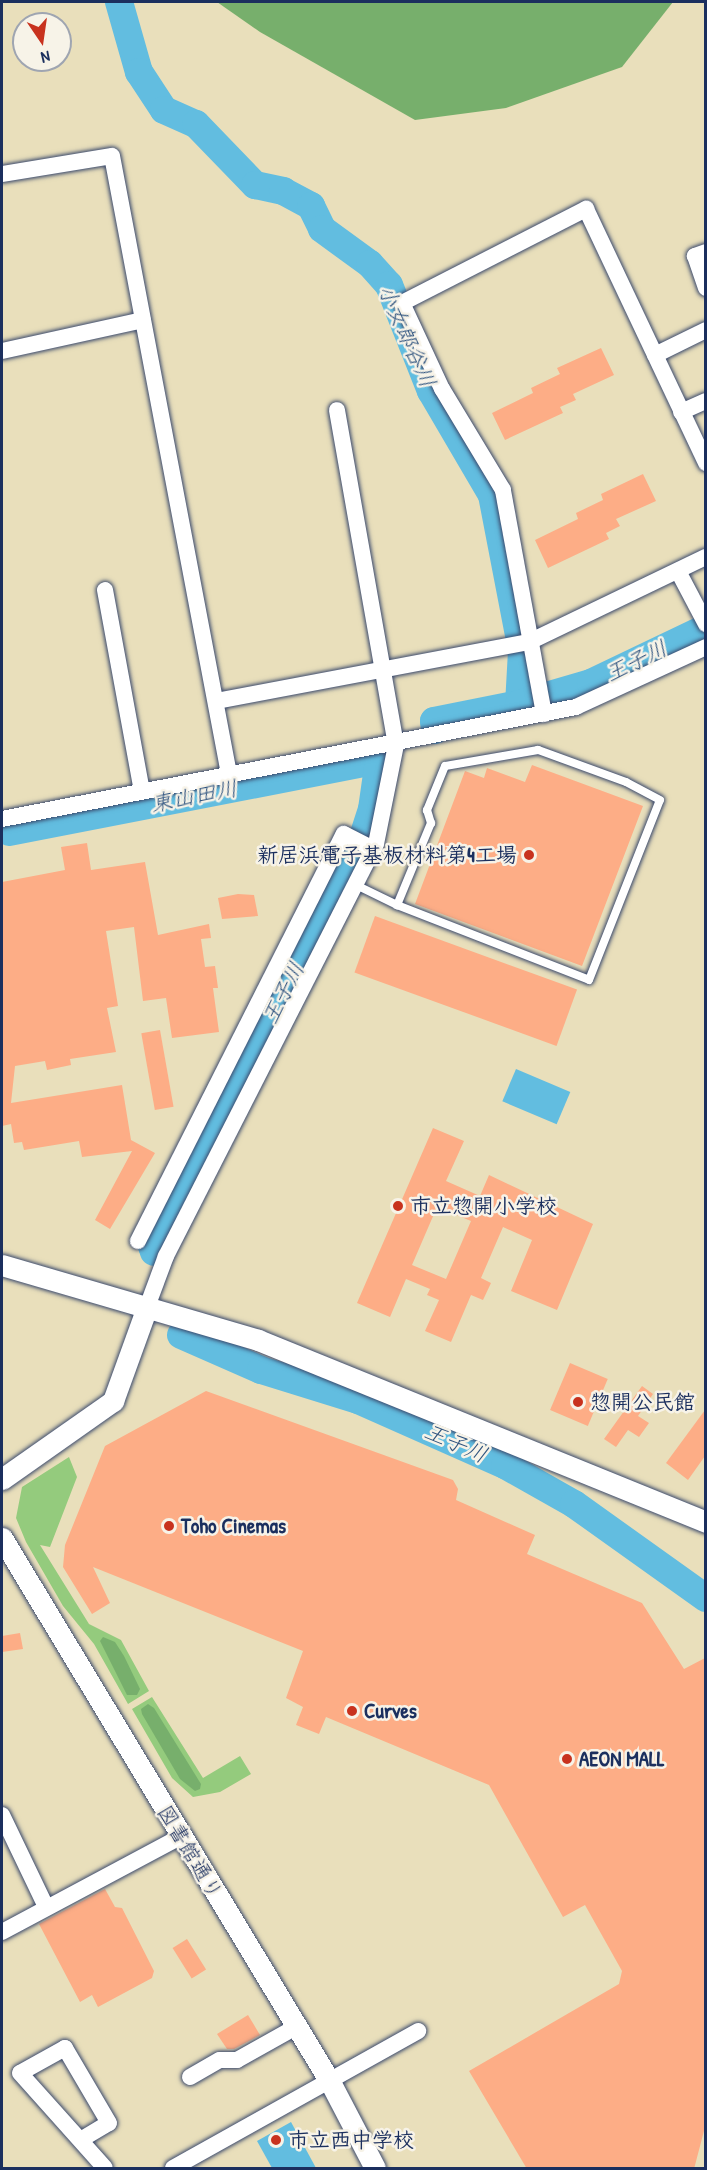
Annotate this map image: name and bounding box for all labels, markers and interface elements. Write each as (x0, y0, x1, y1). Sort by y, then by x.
north arrow (12, 12, 72, 72)
text: N (39, 46, 52, 69)
water label: 小女郎谷川 (373, 280, 441, 392)
water label: 王子川 (601, 635, 671, 687)
water label: 東山田川 (148, 775, 240, 817)
place label: 新居浜電子基板材料第4工場 (257, 842, 517, 868)
marker: 新居浜電子基板材料第4工場 (522, 848, 536, 862)
water label: 王子川 (256, 958, 310, 1028)
place label: 市立惣開小学校 (410, 1193, 557, 1219)
marker: 市立惣開小学校 (391, 1199, 405, 1213)
place label: 惣開公民館 (590, 1389, 695, 1415)
marker: 惣開公民館 (571, 1395, 585, 1409)
water label: 王子川 (420, 1418, 492, 1468)
place label: Toho Cinemas (181, 1513, 286, 1539)
marker: Toho Cinemas (162, 1519, 176, 1533)
place label: Curves (364, 1698, 417, 1724)
marker: Curves (345, 1704, 359, 1718)
place label: AEON MALL (579, 1746, 665, 1772)
marker: AEON MALL (560, 1752, 574, 1766)
street label: 図書館通り (152, 1801, 228, 1903)
place label: 市立西中学校 (288, 2127, 414, 2153)
marker: 市立西中学校 (269, 2133, 283, 2147)

